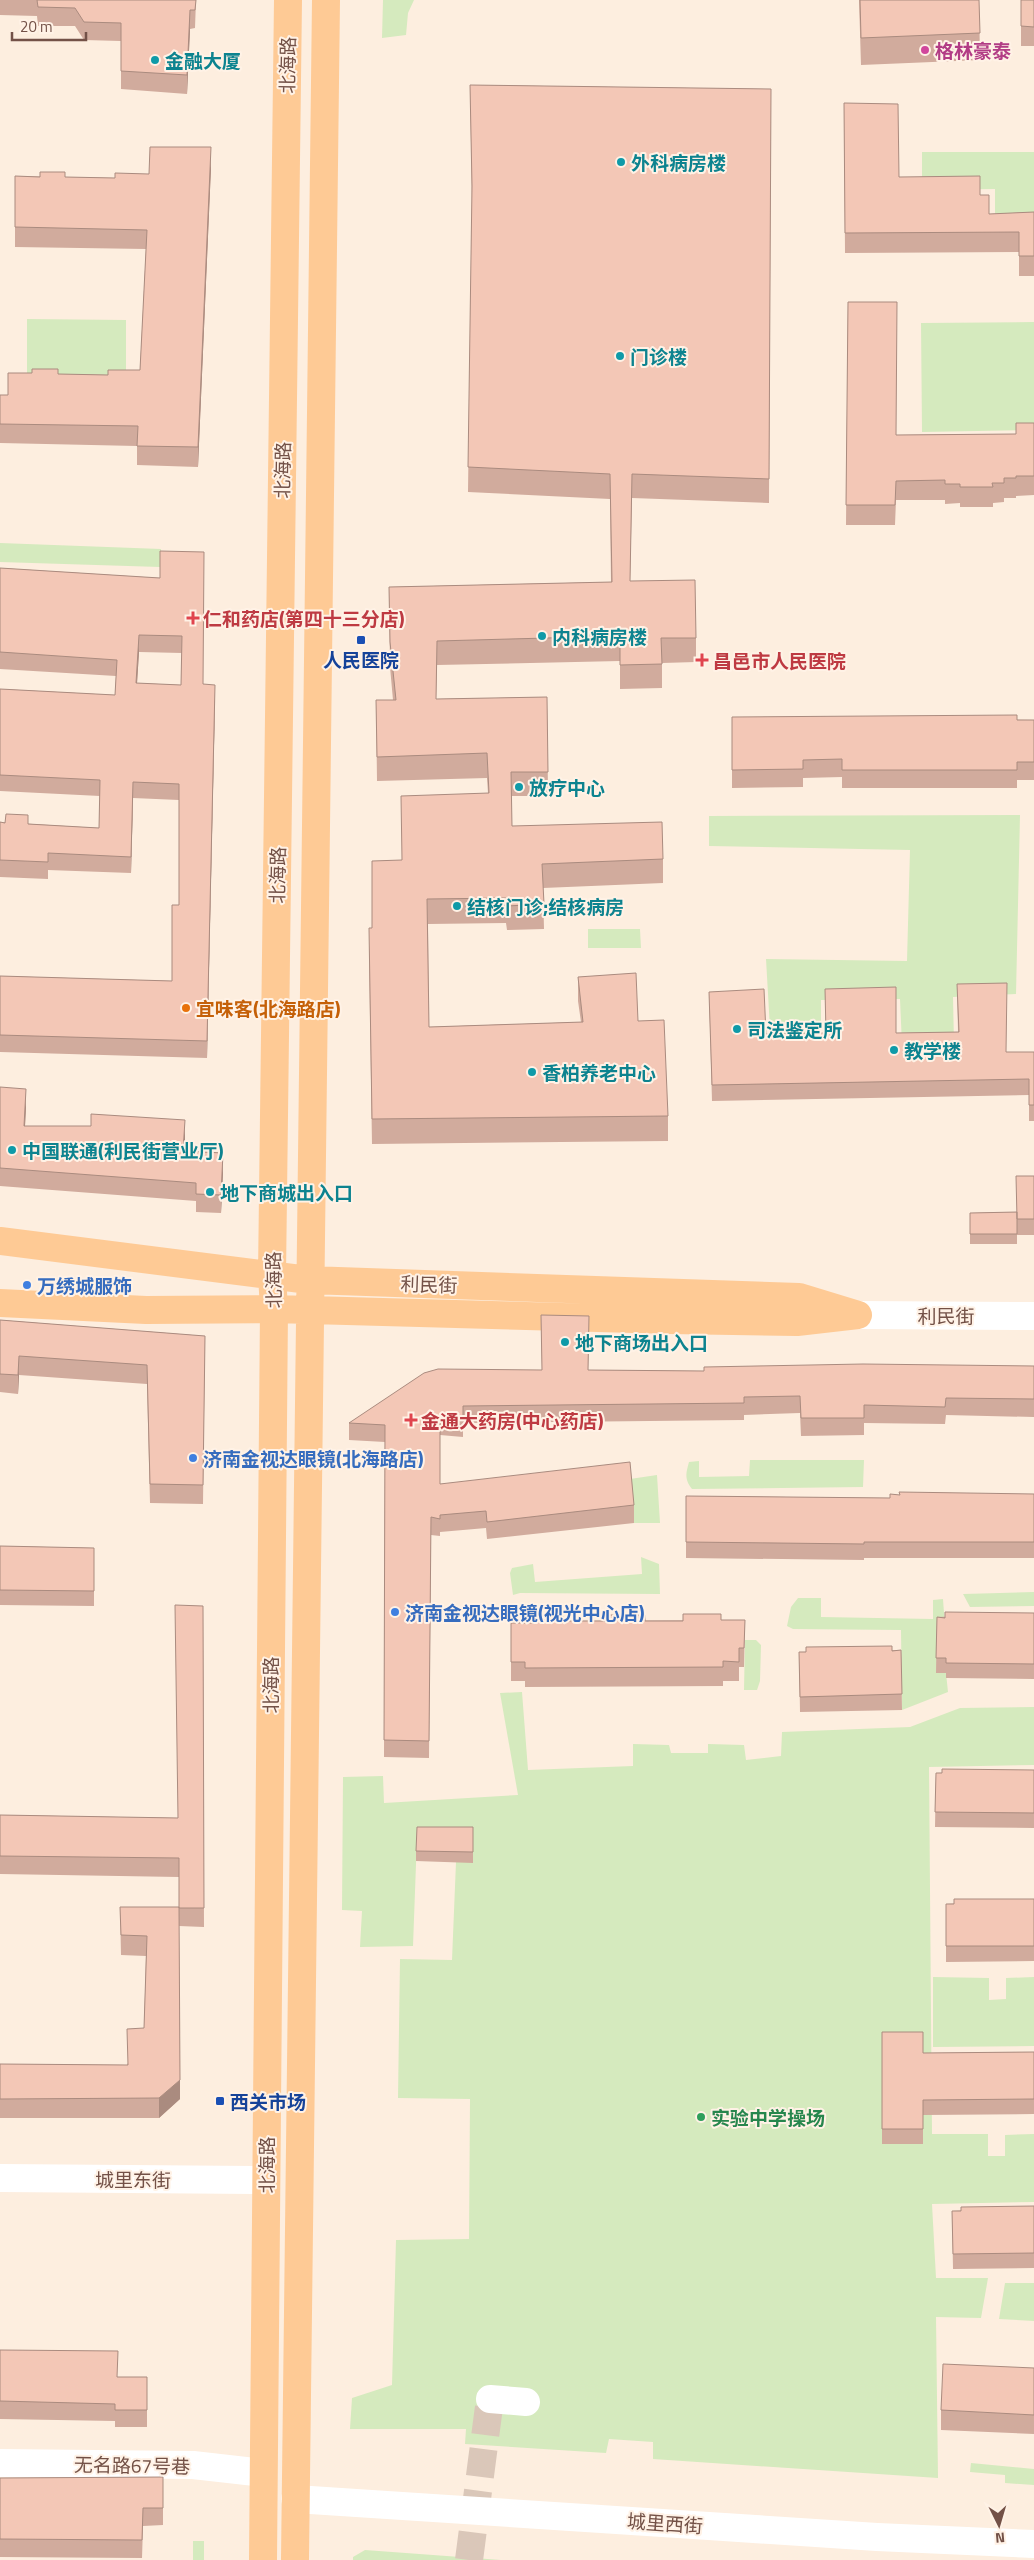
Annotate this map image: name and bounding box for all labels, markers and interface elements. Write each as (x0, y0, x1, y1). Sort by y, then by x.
scale bar (12, 10, 86, 42)
text: 20 m (20, 15, 53, 38)
street label: 北海路 (272, 36, 302, 94)
place label: 格林豪泰 (935, 36, 1011, 65)
marker: 格林豪泰 (919, 44, 931, 56)
place label: 金融大厦 (165, 46, 241, 75)
marker: 金融大厦 (149, 54, 161, 66)
place label: 外科病房楼 (631, 148, 726, 177)
marker: 外科病房楼 (615, 156, 627, 168)
place label: 门诊楼 (630, 342, 687, 371)
marker: 门诊楼 (614, 350, 626, 362)
street label: 北海路 (267, 441, 297, 499)
place label: 仁和药店(第四十三分店) (203, 604, 405, 633)
marker: 仁和药店(第四十三分店) (187, 612, 199, 624)
place label: 内科病房楼 (552, 622, 647, 651)
marker: 内科病房楼 (536, 630, 548, 642)
marker: 人民医院 (355, 634, 367, 646)
place label: 人民医院 (323, 645, 399, 674)
place label: 昌邑市人民医院 (713, 646, 846, 675)
marker: 昌邑市人民医院 (695, 653, 709, 667)
place label: 放疗中心 (529, 773, 605, 802)
marker: 放疗中心 (513, 781, 525, 793)
street label: 北海路 (262, 846, 292, 904)
place label: 结核门诊;结核病房 (467, 892, 624, 921)
marker: 结核门诊;结核病房 (451, 900, 463, 912)
place label: 宜味客(北海路店) (196, 994, 341, 1023)
marker: 宜味客(北海路店) (180, 1002, 192, 1014)
place label: 司法鉴定所 (747, 1015, 842, 1044)
marker: 司法鉴定所 (731, 1023, 743, 1035)
place label: 教学楼 (904, 1036, 961, 1065)
marker: 教学楼 (888, 1044, 900, 1056)
place label: 香柏养老中心 (542, 1058, 656, 1087)
marker: 香柏养老中心 (526, 1066, 538, 1078)
place label: 中国联通(利民街营业厅) (22, 1136, 224, 1165)
marker: 中国联通(利民街营业厅) (6, 1144, 18, 1156)
place label: 地下商城出入口 (220, 1178, 353, 1207)
marker: 地下商城出入口 (204, 1186, 216, 1198)
street label: 北海路 (258, 1251, 288, 1309)
street label: 利民街 (400, 1269, 458, 1299)
place label: 万绣城服饰 (37, 1271, 132, 1300)
marker: 万绣城服饰 (21, 1279, 33, 1291)
street label: 利民街 (917, 1301, 975, 1330)
place label: 地下商场出入口 (575, 1328, 708, 1357)
marker: 地下商场出入口 (559, 1336, 571, 1348)
place label: 金通大药房(中心药店) (421, 1406, 604, 1435)
marker: 金通大药房(中心药店) (405, 1414, 417, 1426)
place label: 济南金视达眼镜(北海路店) (203, 1444, 424, 1473)
marker: 济南金视达眼镜(北海路店) (187, 1452, 199, 1464)
place label: 济南金视达眼镜(视光中心店) (405, 1598, 645, 1627)
marker: 济南金视达眼镜(视光中心店) (389, 1606, 401, 1618)
street label: 北海路 (256, 1656, 285, 1714)
place label: 西关市场 (230, 2087, 306, 2116)
marker: 西关市场 (214, 2095, 226, 2107)
place label: 实验中学操场 (711, 2103, 825, 2132)
marker: 实验中学操场 (695, 2111, 707, 2123)
street label: 北海路 (252, 2136, 281, 2194)
street label: 城里东街 (95, 2165, 171, 2194)
street label: 无名路67号巷 (74, 2449, 190, 2481)
north arrow (974, 2500, 1024, 2550)
street label: 城里西街 (626, 2506, 704, 2540)
text: N (994, 2528, 1006, 2549)

